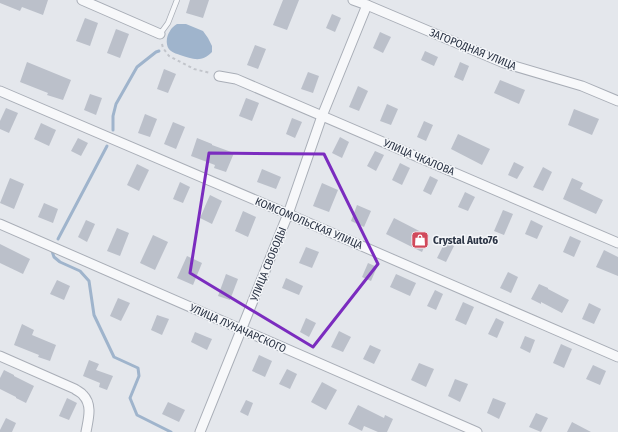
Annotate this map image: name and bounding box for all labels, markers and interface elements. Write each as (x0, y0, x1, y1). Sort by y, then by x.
street label: ЗАГОРОДНАЯ УЛИЦА (427, 26, 518, 73)
street label: УЛИЦА ЧКАЛОВА (380, 136, 457, 178)
street label: КОМСОМОЛЬСКАЯ УЛИЦА (253, 195, 365, 252)
street label: УЛИЦА СВОБОДЫ (247, 225, 289, 304)
shop icon: Crystal Auto76 (410, 230, 430, 250)
place label: Crystal Auto76 (433, 234, 498, 247)
street label: УЛИЦА ЛУНАЧАРСКОГО (187, 301, 288, 356)

